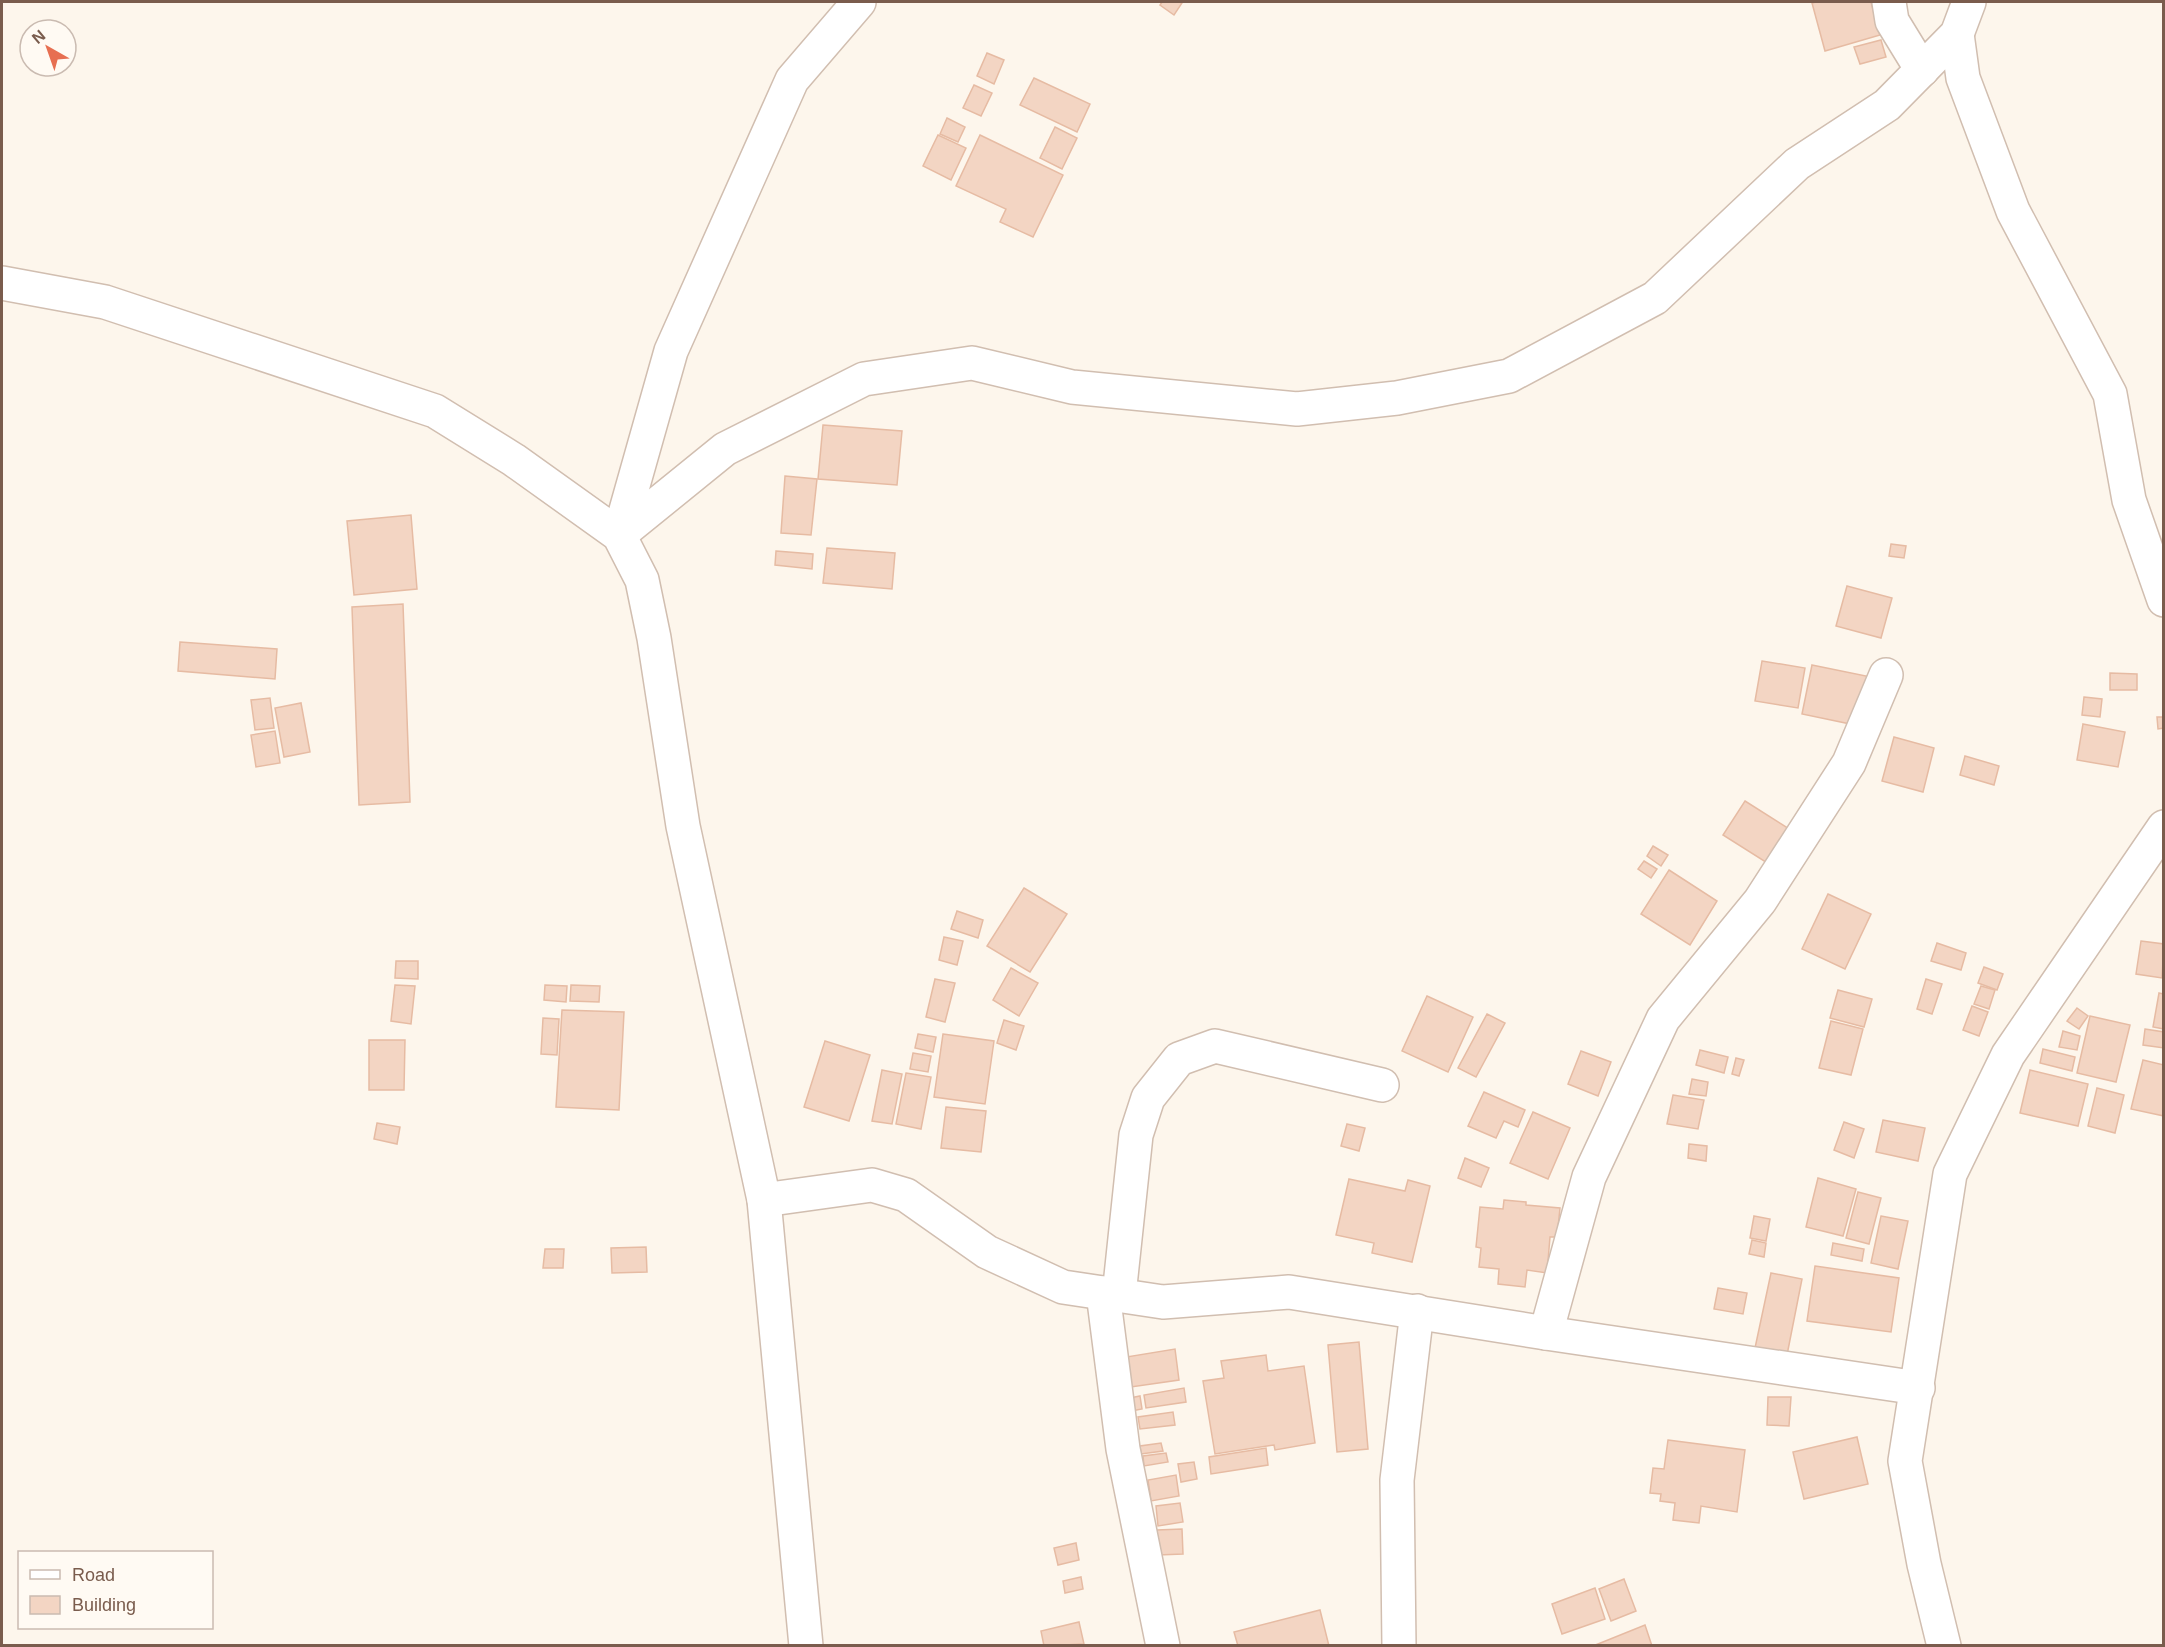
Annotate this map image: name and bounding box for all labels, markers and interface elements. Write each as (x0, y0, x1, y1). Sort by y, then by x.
north arrow (18, 18, 78, 78)
text: N (29, 27, 49, 47)
legend (18, 1551, 213, 1629)
text: Road (72, 1565, 115, 1585)
text: Building (72, 1595, 136, 1615)

